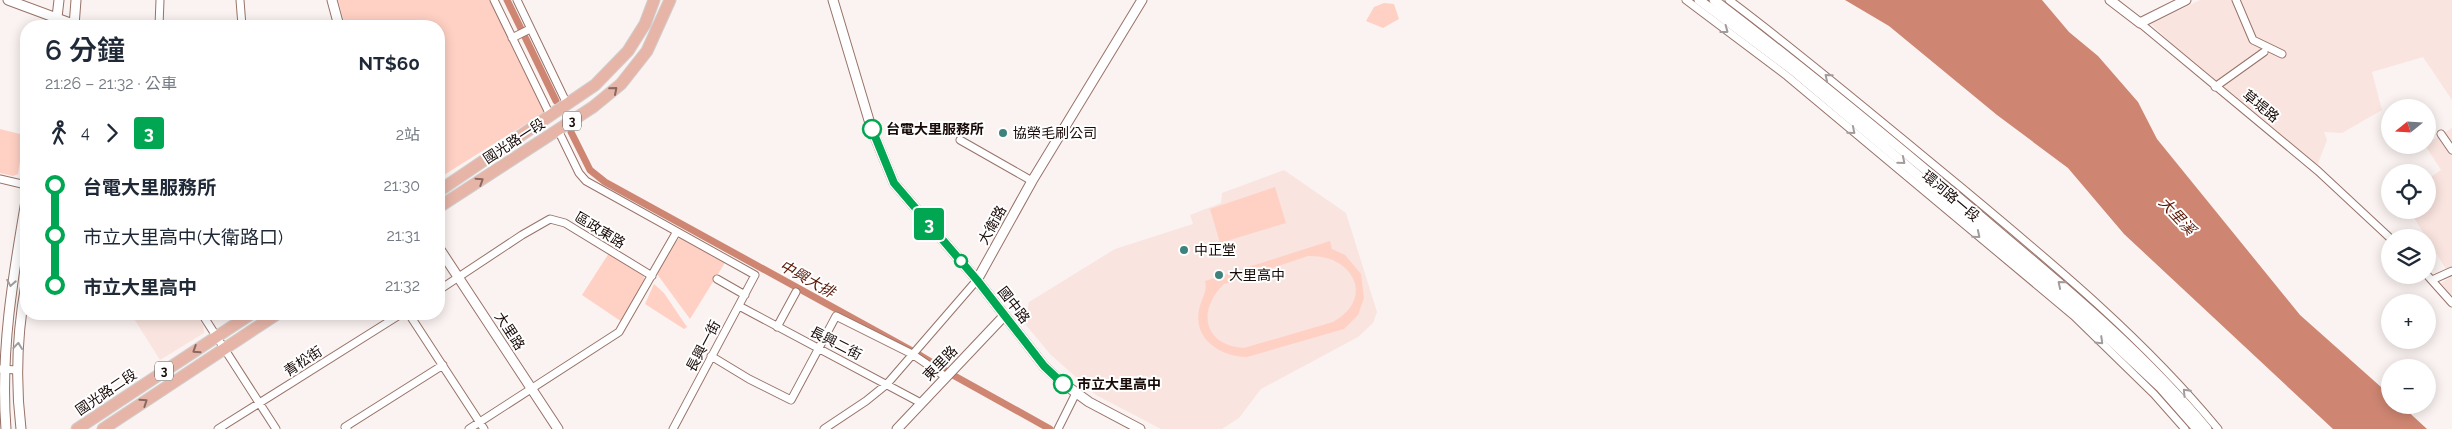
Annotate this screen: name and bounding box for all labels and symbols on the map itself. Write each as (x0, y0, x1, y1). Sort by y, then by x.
one-way arrow (1719, 24, 1728, 32)
one-way arrow (1824, 74, 1833, 83)
one-way arrow (609, 87, 618, 96)
street label: 草堤路 (2240, 87, 2282, 125)
north arrow (2381, 99, 2436, 154)
road number: 3 (563, 112, 581, 130)
street label: 國光路一段 (480, 115, 548, 167)
marker: 台電大里服務所 (862, 119, 882, 139)
place label: 台電大里服務所 (886, 121, 984, 137)
place label: 協榮毛刷公司 (1013, 125, 1097, 141)
one-way arrow (1846, 125, 1855, 134)
marker: 協榮毛刷公司 (997, 127, 1009, 139)
one-way arrow (1896, 156, 1905, 165)
street label: 環河路一段 (1919, 167, 1983, 225)
one-way arrow (474, 178, 483, 187)
water label: 大里溪 (2155, 193, 2200, 240)
street label: 大衛路 (975, 203, 1009, 247)
line badge: 3 (913, 208, 945, 240)
street label: 區政東路 (572, 209, 628, 251)
one-way arrow (1971, 230, 1980, 239)
place label: 中正堂 (1194, 242, 1236, 258)
marker: 中正堂 (1178, 244, 1190, 256)
unlabelled marker (954, 254, 968, 268)
water label: 中興大排 (776, 257, 839, 302)
place label: 大里高中 (1229, 267, 1285, 283)
marker: 大里高中 (1213, 269, 1225, 281)
one-way arrow (7, 279, 17, 288)
one-way arrow (2058, 280, 2067, 289)
street label: 國中路 (995, 284, 1033, 326)
street label: 大里路 (492, 309, 528, 353)
street label: 長興一街 (683, 318, 723, 374)
street label: 長興二街 (807, 323, 865, 363)
one-way arrow (2094, 335, 2103, 344)
one-way arrow (12, 341, 23, 349)
street label: 東里路 (920, 342, 960, 384)
street label: 青松街 (281, 343, 325, 379)
one-way arrow (192, 344, 201, 353)
road number: 3 (155, 362, 173, 381)
street label: 國光路二段 (73, 366, 139, 418)
marker: 市立大里高中 (1053, 374, 1073, 394)
place label: 市立大里高中 (1077, 376, 1161, 392)
one-way arrow (2183, 389, 2192, 398)
one-way arrow (138, 399, 148, 408)

